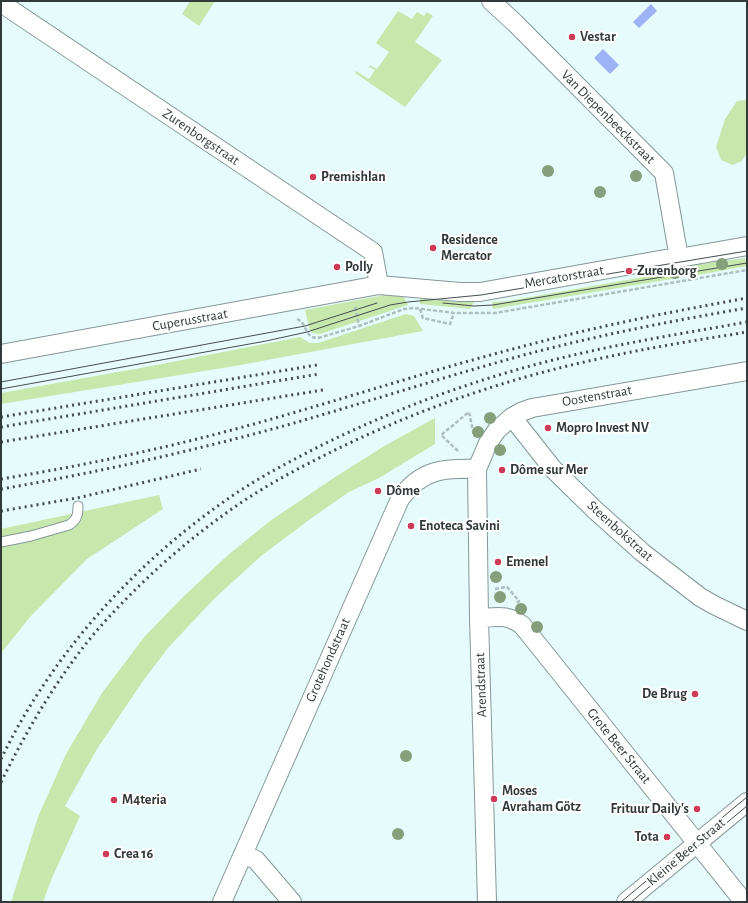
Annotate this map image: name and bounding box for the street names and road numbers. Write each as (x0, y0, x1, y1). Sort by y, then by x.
street label: Van Diepenbeeckstraat (558, 67, 658, 167)
street label: Zurenborgstraat (159, 105, 243, 169)
street label: Mercatorstraat (523, 262, 605, 292)
street label: Cuperusstraat (151, 305, 229, 335)
street label: Oostenstraat (561, 382, 633, 410)
street label: Steenbokstraat (584, 497, 656, 565)
street label: Grotehondstraat (302, 615, 354, 705)
street label: Arendstraat (471, 652, 491, 718)
street label: Grote Beer Straat (583, 705, 655, 787)
street label: Kleine Beer Straat (643, 814, 729, 890)

